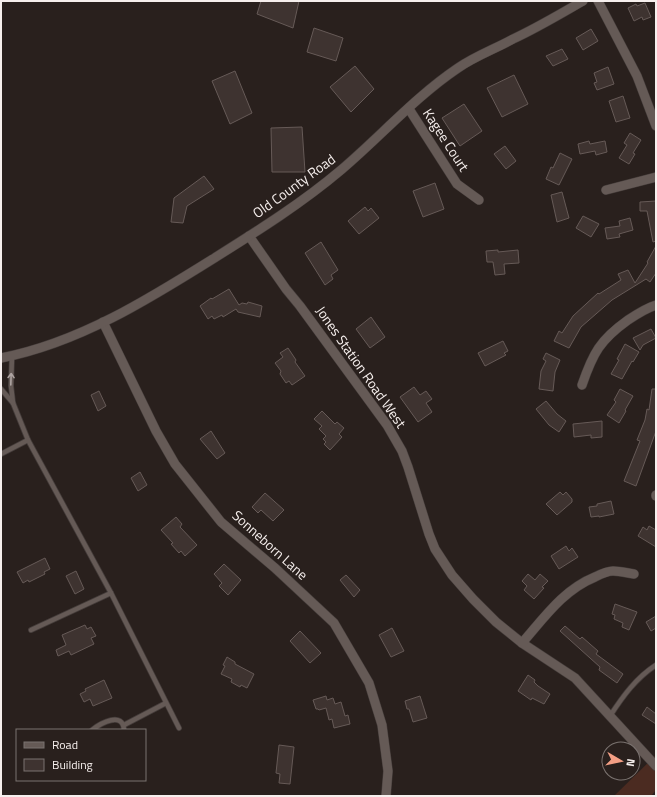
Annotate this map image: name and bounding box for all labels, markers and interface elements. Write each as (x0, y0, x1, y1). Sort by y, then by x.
street label: Kagee Court (418, 104, 475, 175)
street label: Old County Road (248, 148, 339, 223)
street label: Jones Station Road West (311, 301, 412, 432)
one-way arrow (8, 373, 15, 386)
street label: Sonneborn Lane (228, 505, 313, 584)
legend (16, 729, 146, 781)
text: Road (52, 735, 78, 754)
north arrow (601, 741, 641, 781)
text: Building (52, 755, 93, 774)
text: N (622, 758, 639, 768)

